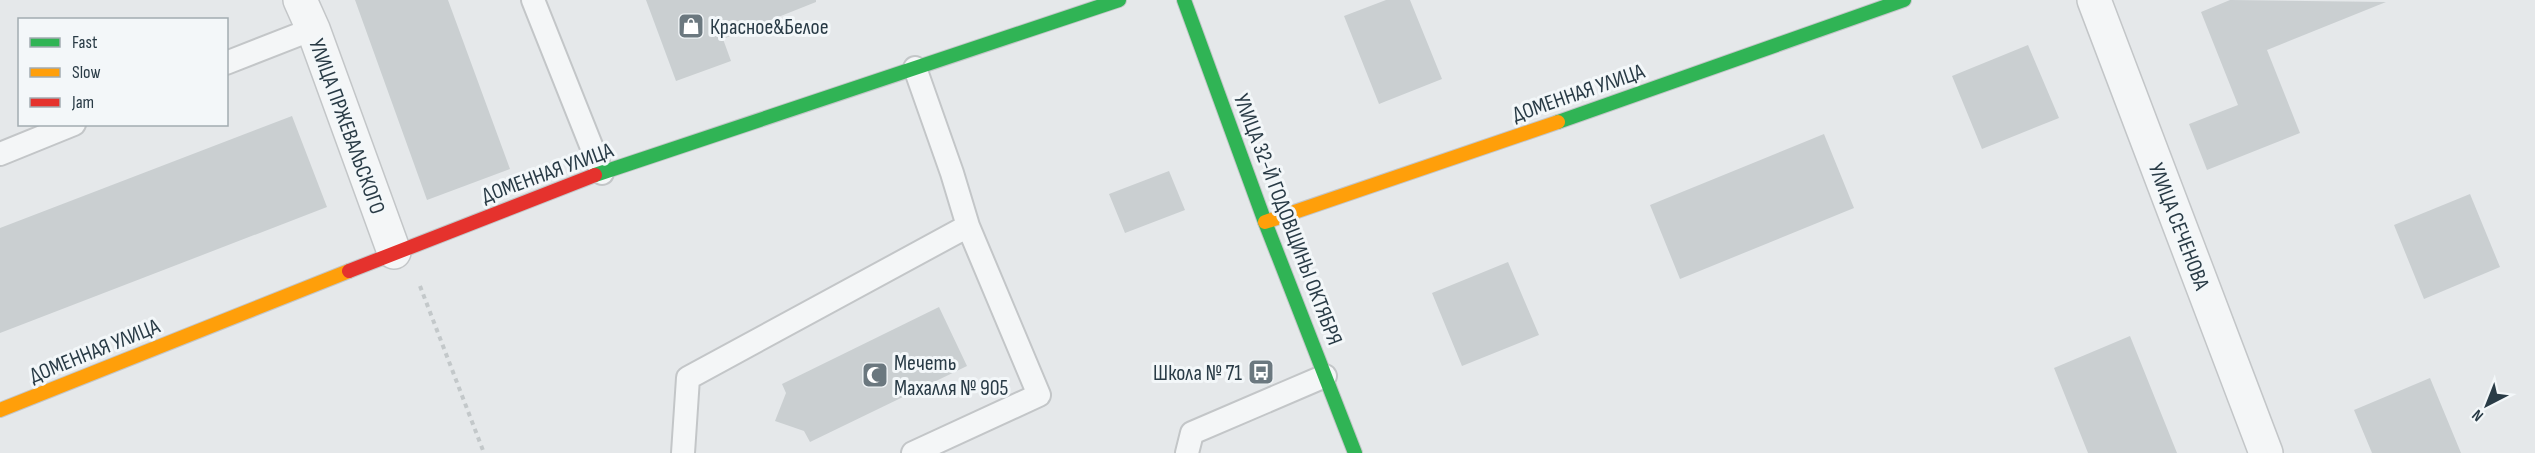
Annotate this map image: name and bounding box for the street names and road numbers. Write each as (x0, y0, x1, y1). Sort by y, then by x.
street label: УЛИЦА ПРЖЕВАЛЬСКОГО (302, 35, 391, 218)
street label: ДОМЕННАЯ УЛИЦА (1509, 58, 1649, 129)
street label: УЛИЦА 32-Й ГОДОВЩИНЫ ОКТЯБРЯ (1227, 90, 1348, 349)
street label: ДОМЕННАЯ УЛИЦА (478, 137, 618, 210)
street label: УЛИЦА СЕЧЕНОВА (2142, 159, 2215, 294)
street label: ДОМЕННАЯ УЛИЦА (25, 313, 164, 390)

